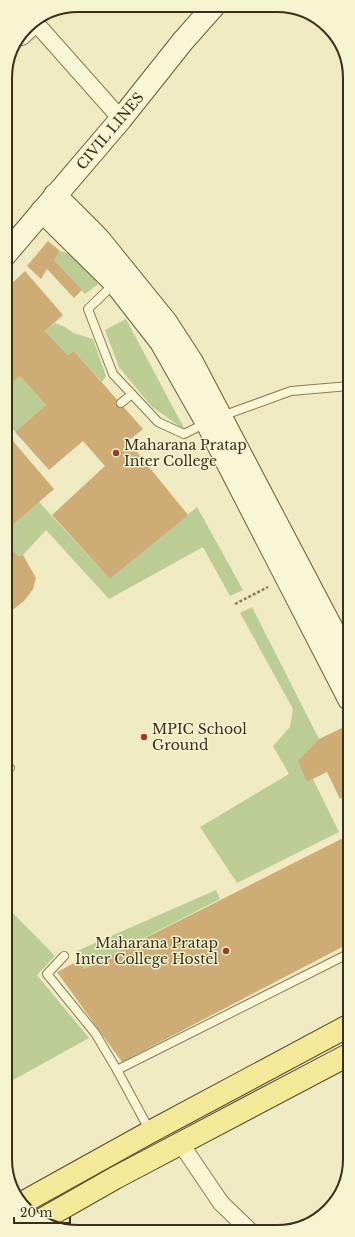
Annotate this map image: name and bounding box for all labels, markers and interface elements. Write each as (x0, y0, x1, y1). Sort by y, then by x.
street label: CIVIL LINES (72, 89, 148, 173)
place label: Maharana Pratap Inter College (124, 436, 247, 470)
marker: Maharana Pratap Inter College (111, 448, 121, 458)
place label: MPIC School Ground (152, 720, 247, 754)
marker: MPIC School Ground (139, 732, 149, 742)
place label: Maharana Pratap Inter College Hostel (75, 934, 218, 968)
marker: Maharana Pratap Inter College Hostel (221, 946, 231, 956)
scale bar (14, 1199, 70, 1225)
text: 20 m (20, 1205, 52, 1220)

